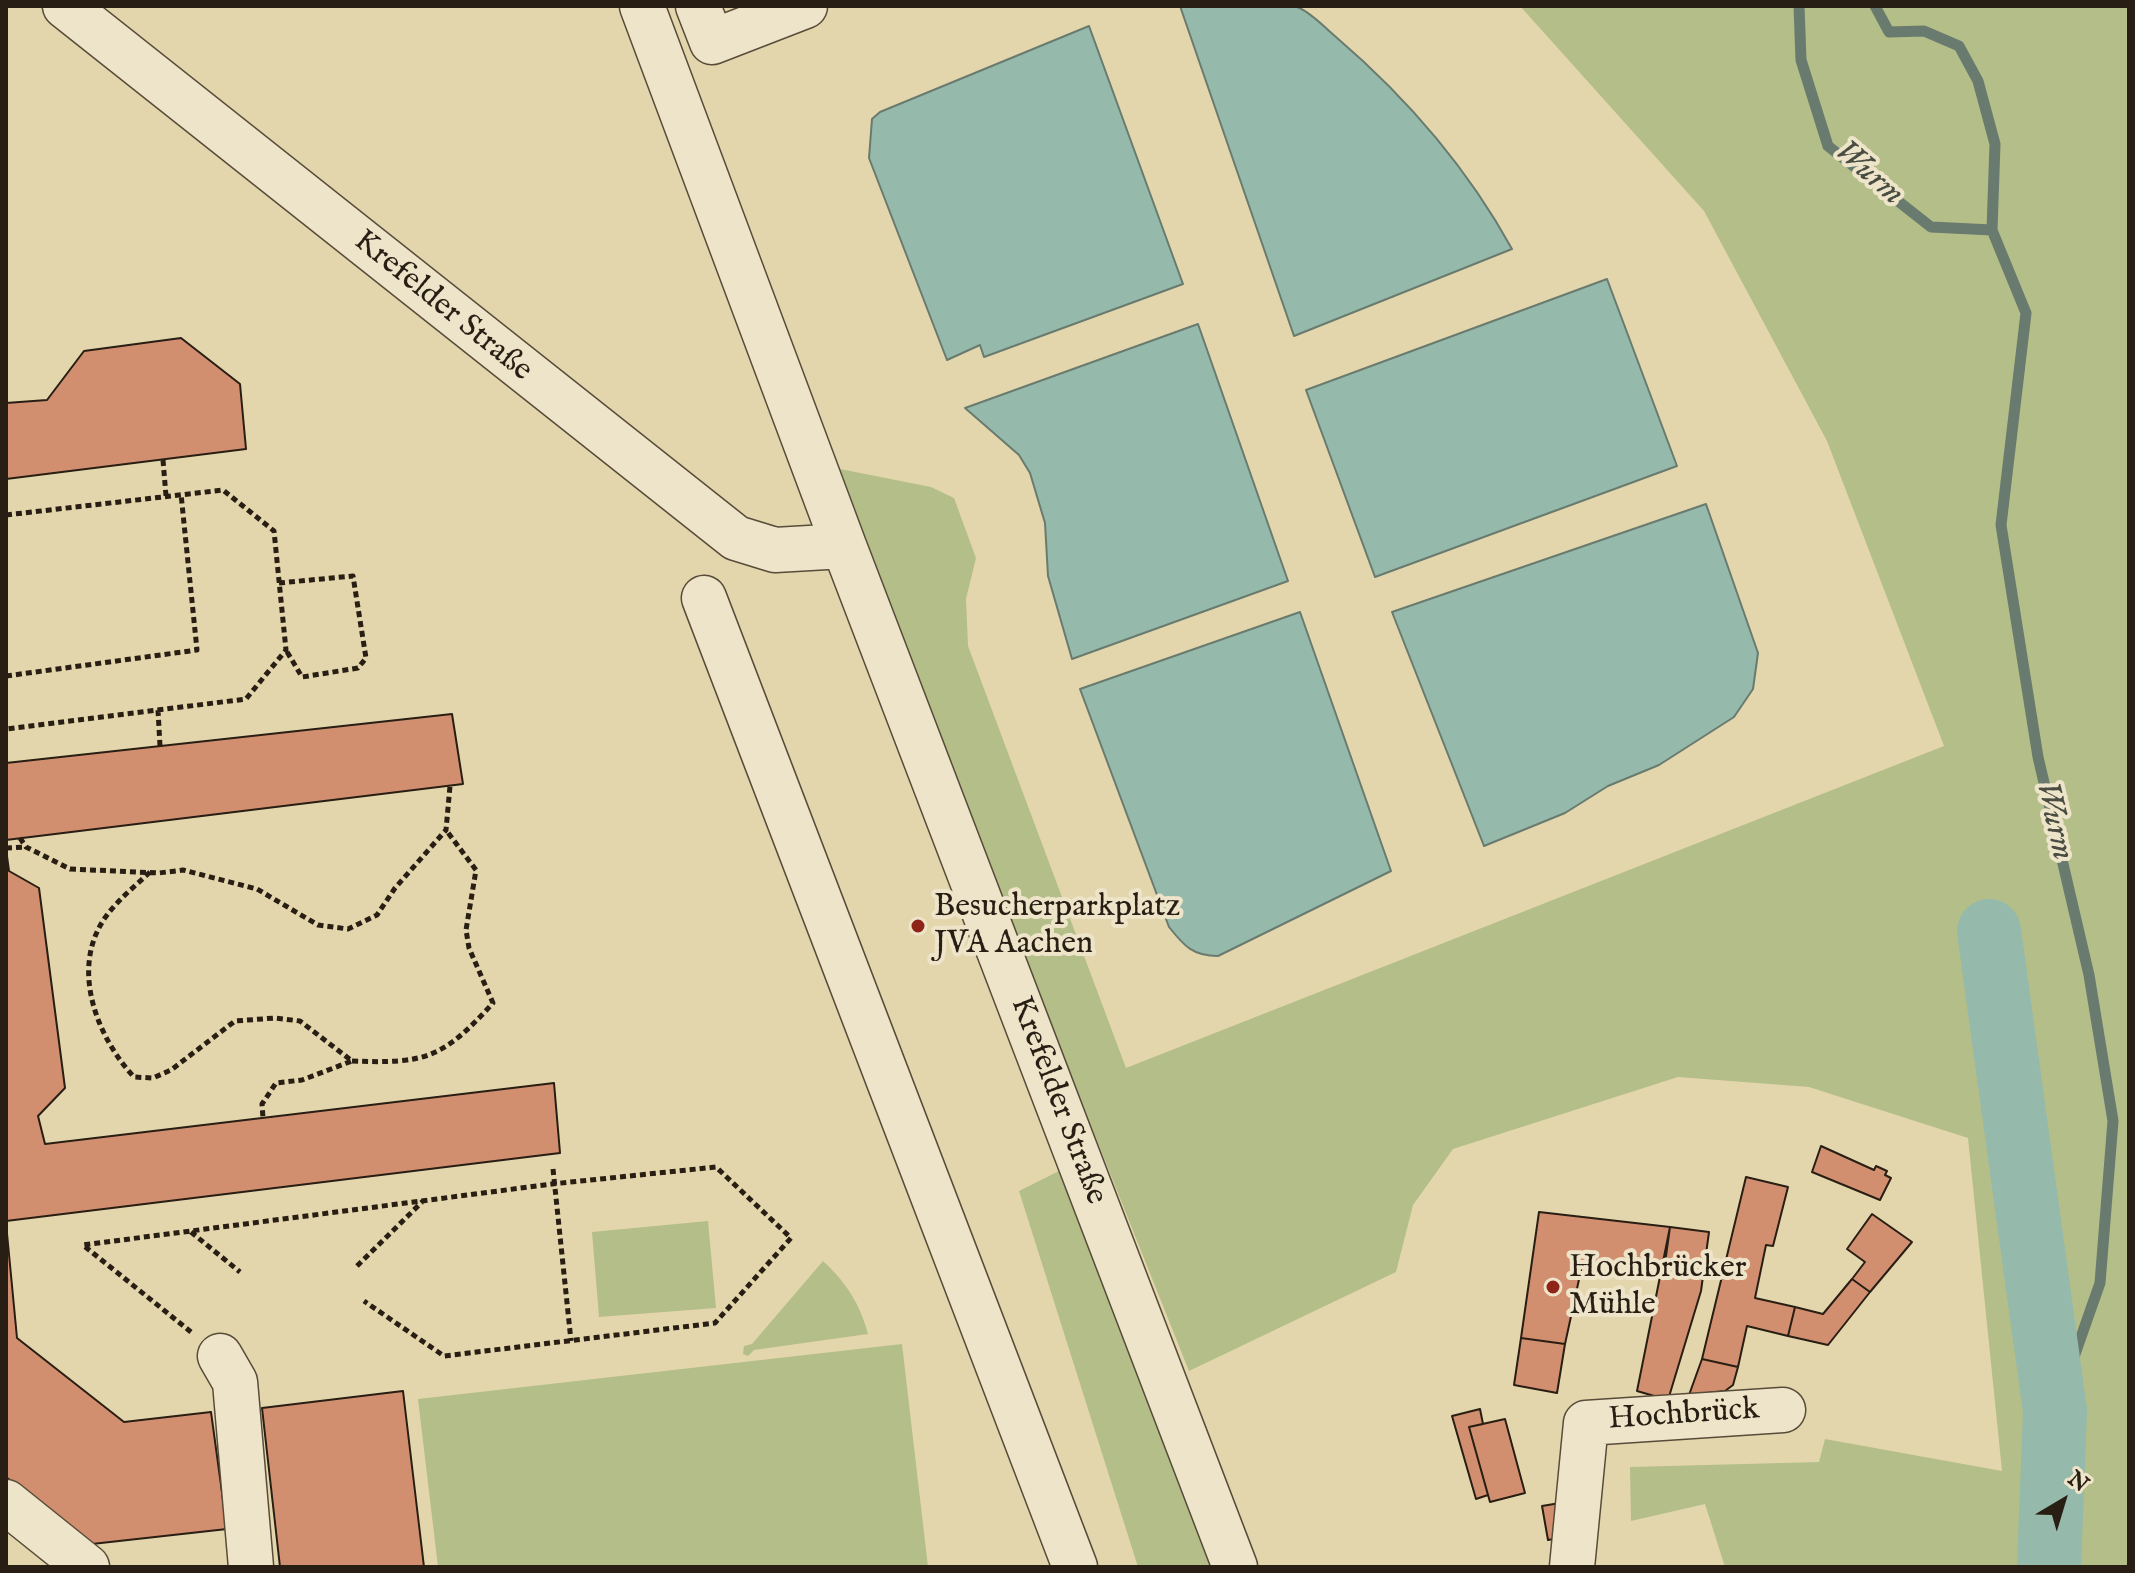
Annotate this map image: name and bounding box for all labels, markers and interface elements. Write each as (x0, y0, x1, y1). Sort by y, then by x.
water label: Wurm (1825, 133, 1911, 215)
street label: Krefelder Straße (345, 223, 539, 391)
water label: Wurm (2024, 778, 2082, 864)
place label: Besucherparkplatz JVA Aachen (934, 889, 1180, 964)
marker: Besucherparkplatz JVA Aachen (909, 917, 927, 935)
street label: Krefelder Straße (1000, 992, 1114, 1210)
place label: Hochbrücker Mühle (1569, 1250, 1746, 1325)
marker: Hochbrücker Mühle (1544, 1278, 1562, 1296)
street label: Hochbrück (1607, 1392, 1761, 1440)
north arrow (2023, 1461, 2103, 1541)
text: N (2062, 1465, 2094, 1499)

